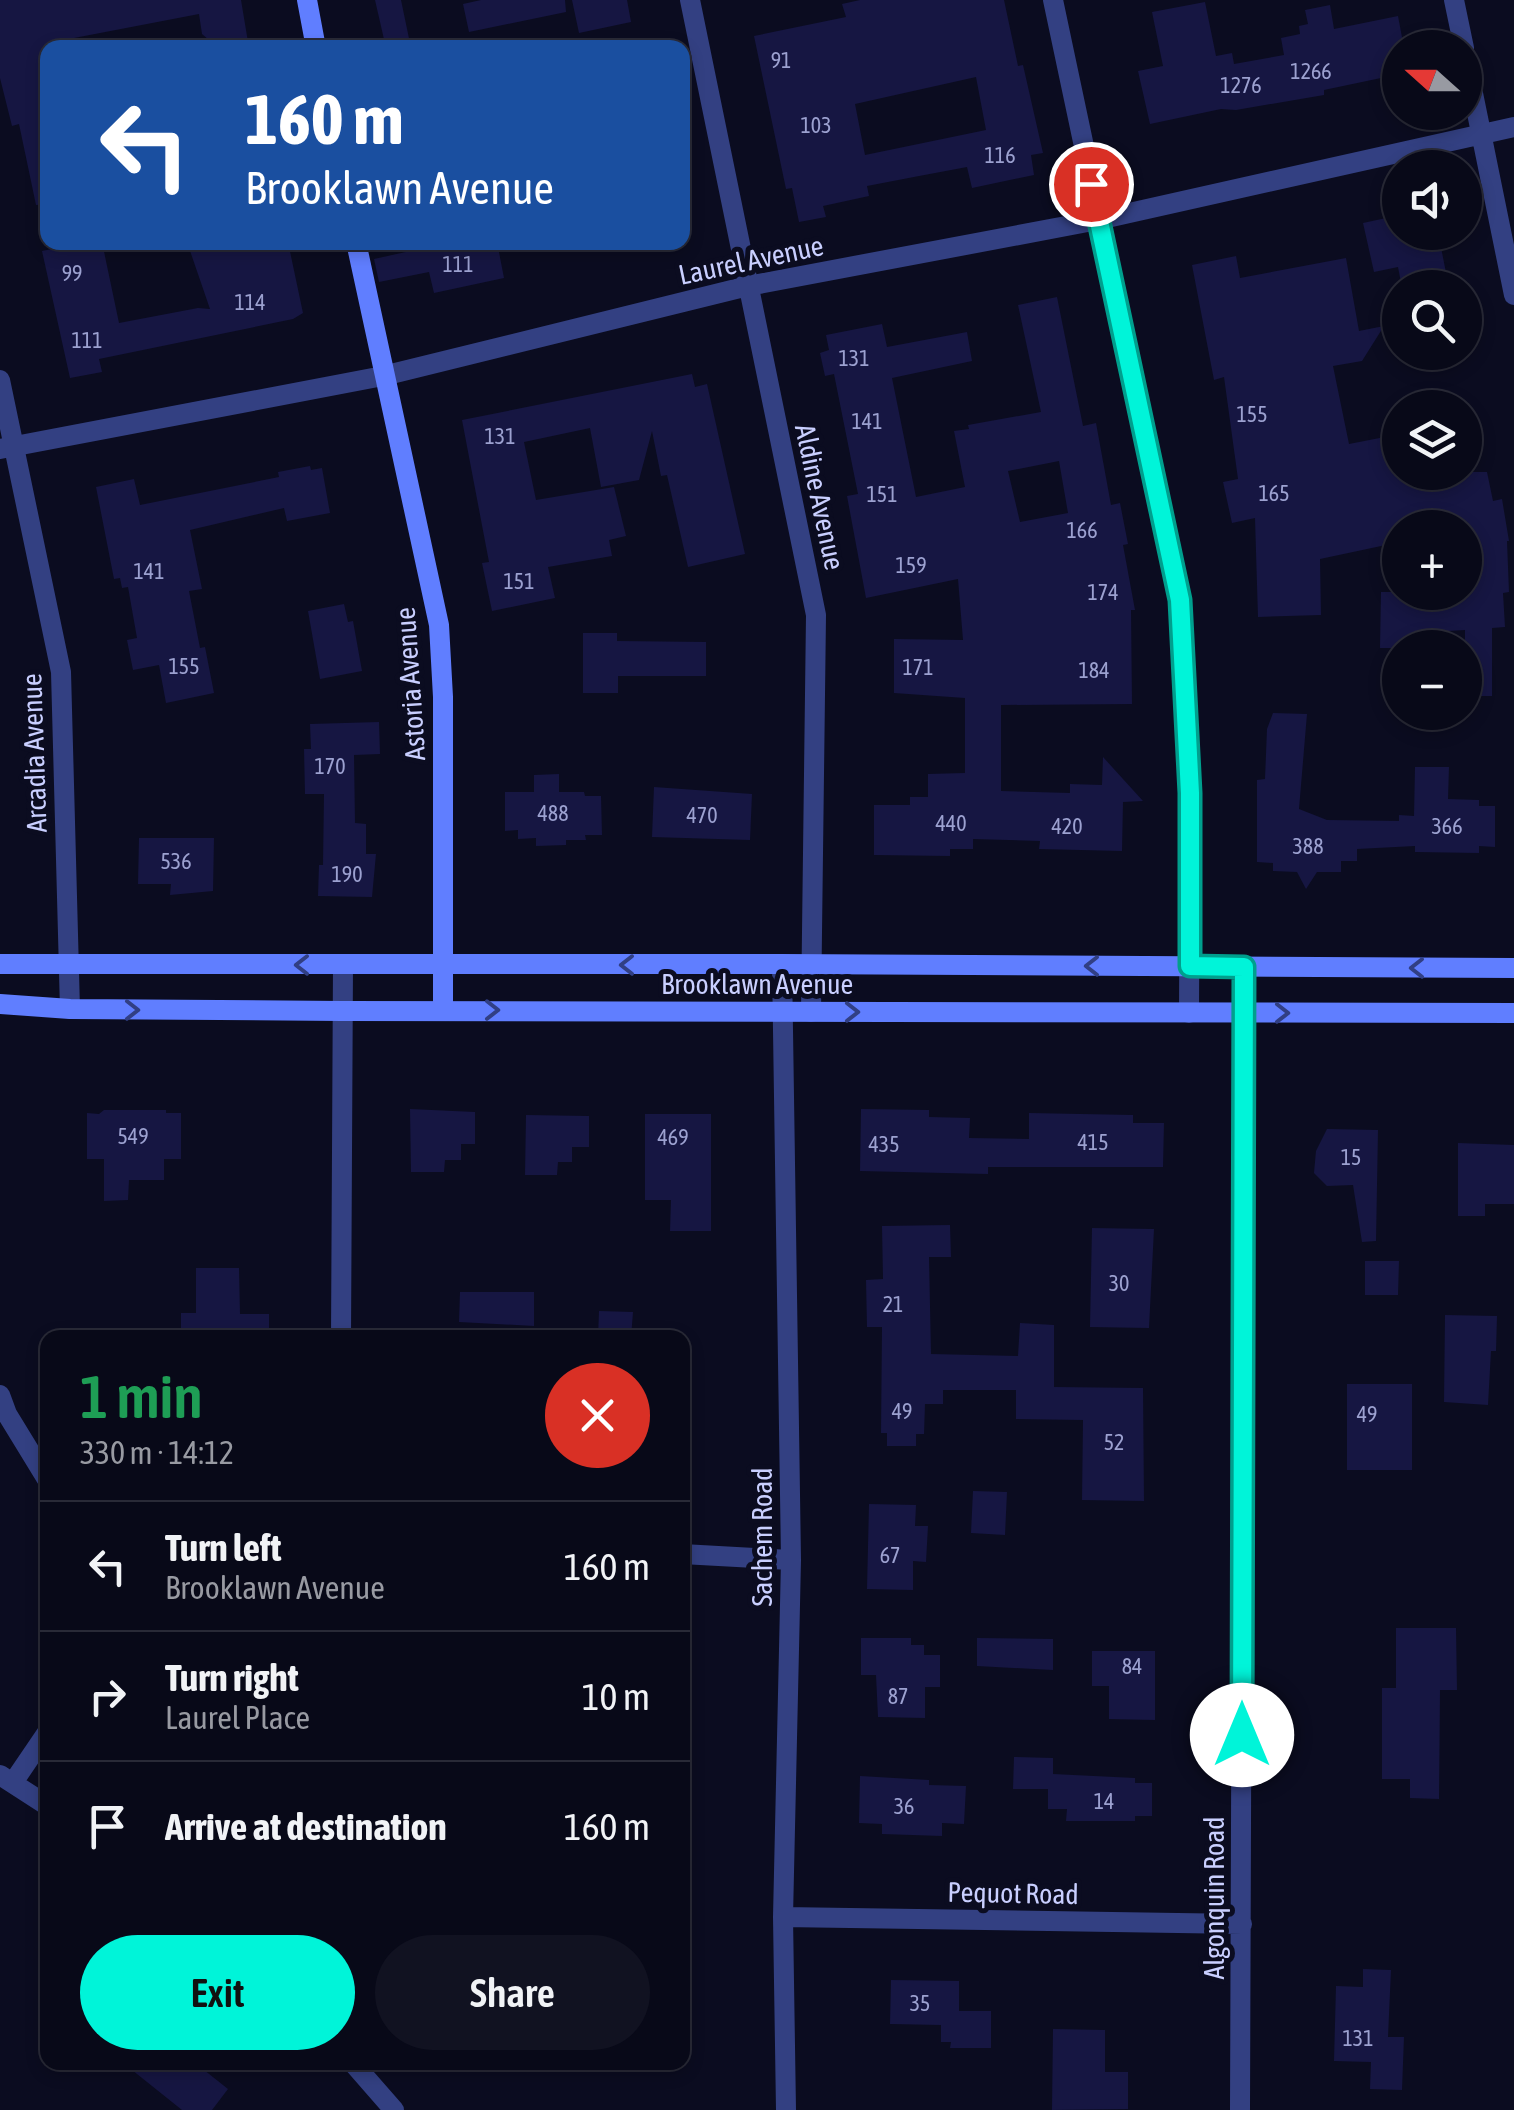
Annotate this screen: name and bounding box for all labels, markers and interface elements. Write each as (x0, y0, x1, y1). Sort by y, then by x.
north arrow (1382, 30, 1482, 130)
map controls (1382, 30, 1482, 730)
house number: 91 (771, 47, 791, 73)
house number: 1266 (1290, 58, 1332, 84)
house number: 1276 (1220, 72, 1262, 98)
text: 160 m (245, 79, 404, 159)
icon: left (80, 80, 210, 210)
house number: 103 (800, 112, 832, 138)
house number: 116 (984, 142, 1016, 168)
pin (1049, 142, 1134, 227)
button: sound (1382, 150, 1482, 250)
icon: arrive (1064, 157, 1119, 212)
text: Brooklawn Avenue (245, 162, 554, 214)
street label: Laurel Avenue (676, 229, 826, 291)
house number: 111 (442, 251, 474, 277)
house number: 99 (62, 260, 82, 286)
button: search (1382, 270, 1482, 370)
house number: 114 (234, 289, 266, 315)
house number: 111 (71, 327, 103, 353)
house number: 131 (838, 345, 870, 371)
button: layers (1382, 390, 1482, 490)
house number: 155 (1236, 401, 1268, 427)
house number: 141 (851, 408, 883, 434)
street label: Aldine Avenue (789, 421, 851, 573)
house number: 131 (484, 423, 516, 449)
house number: 165 (1258, 480, 1290, 506)
house number: 151 (866, 481, 898, 507)
button: + (1382, 510, 1482, 610)
house number: 166 (1066, 517, 1098, 543)
house number: 159 (895, 552, 927, 578)
house number: 141 (133, 558, 165, 584)
house number: 151 (503, 568, 535, 594)
house number: 174 (1087, 579, 1119, 605)
street label: Astoria Avenue (389, 606, 431, 762)
button: − (1382, 630, 1482, 730)
house number: 155 (168, 653, 200, 679)
house number: 171 (902, 654, 934, 680)
house number: 184 (1078, 657, 1110, 683)
street label: Arcadia Avenue (15, 673, 53, 833)
house number: 170 (314, 753, 346, 779)
house number: 488 (537, 800, 569, 826)
house number: 470 (686, 802, 718, 828)
house number: 440 (935, 810, 967, 836)
house number: 420 (1051, 813, 1083, 839)
house number: 366 (1431, 813, 1463, 839)
house number: 388 (1292, 833, 1324, 859)
house number: 536 (160, 848, 192, 874)
house number: 190 (331, 861, 363, 887)
one-way arrow (293, 954, 308, 976)
one-way arrow (618, 954, 634, 975)
one-way arrow (1083, 955, 1098, 977)
one-way arrow (1408, 957, 1424, 979)
street label: Brooklawn Avenue (661, 968, 853, 1000)
one-way arrow (125, 999, 141, 1020)
one-way arrow (486, 999, 501, 1021)
one-way arrow (846, 1001, 861, 1023)
one-way arrow (1276, 1002, 1291, 1024)
house number: 549 (117, 1123, 149, 1149)
house number: 469 (657, 1124, 689, 1150)
house number: 415 (1077, 1129, 1109, 1155)
house number: 435 (868, 1131, 900, 1157)
house number: 15 (1341, 1144, 1361, 1170)
house number: 30 (1109, 1270, 1129, 1296)
house number: 21 (883, 1291, 903, 1317)
text: 1 min (80, 1362, 203, 1431)
button: close (545, 1363, 650, 1468)
house number: 49 (892, 1398, 912, 1424)
house number: 49 (1357, 1401, 1377, 1427)
house number: 52 (1104, 1429, 1124, 1455)
text: 330 m · 14:12 (80, 1434, 234, 1471)
street label: Sachem Road (746, 1468, 778, 1606)
text: Turn left (165, 1526, 281, 1569)
icon: left (80, 1539, 135, 1594)
house number: 67 (880, 1542, 900, 1568)
text: 160 m (564, 1545, 650, 1588)
text: Brooklawn Avenue (165, 1569, 385, 1606)
house number: 84 (1122, 1653, 1142, 1679)
text: Turn right (165, 1656, 299, 1699)
icon: right (80, 1669, 135, 1724)
text: 10 m (582, 1675, 650, 1718)
house number: 87 (888, 1683, 908, 1709)
position arrow (1190, 1683, 1294, 1787)
text: Laurel Place (165, 1699, 310, 1736)
house number: 14 (1094, 1788, 1114, 1814)
house number: 36 (894, 1793, 914, 1819)
icon: arrive (80, 1799, 135, 1854)
text: Arrive at destination (165, 1805, 447, 1848)
text: 160 m (564, 1805, 650, 1848)
street label: Algonquin Road (1198, 1816, 1230, 1980)
street label: Pequot Road (947, 1876, 1079, 1910)
button: Exit (80, 1935, 355, 2050)
button: Share (375, 1935, 650, 2050)
house number: 35 (910, 1990, 930, 2016)
house number: 131 (1342, 2025, 1374, 2051)

